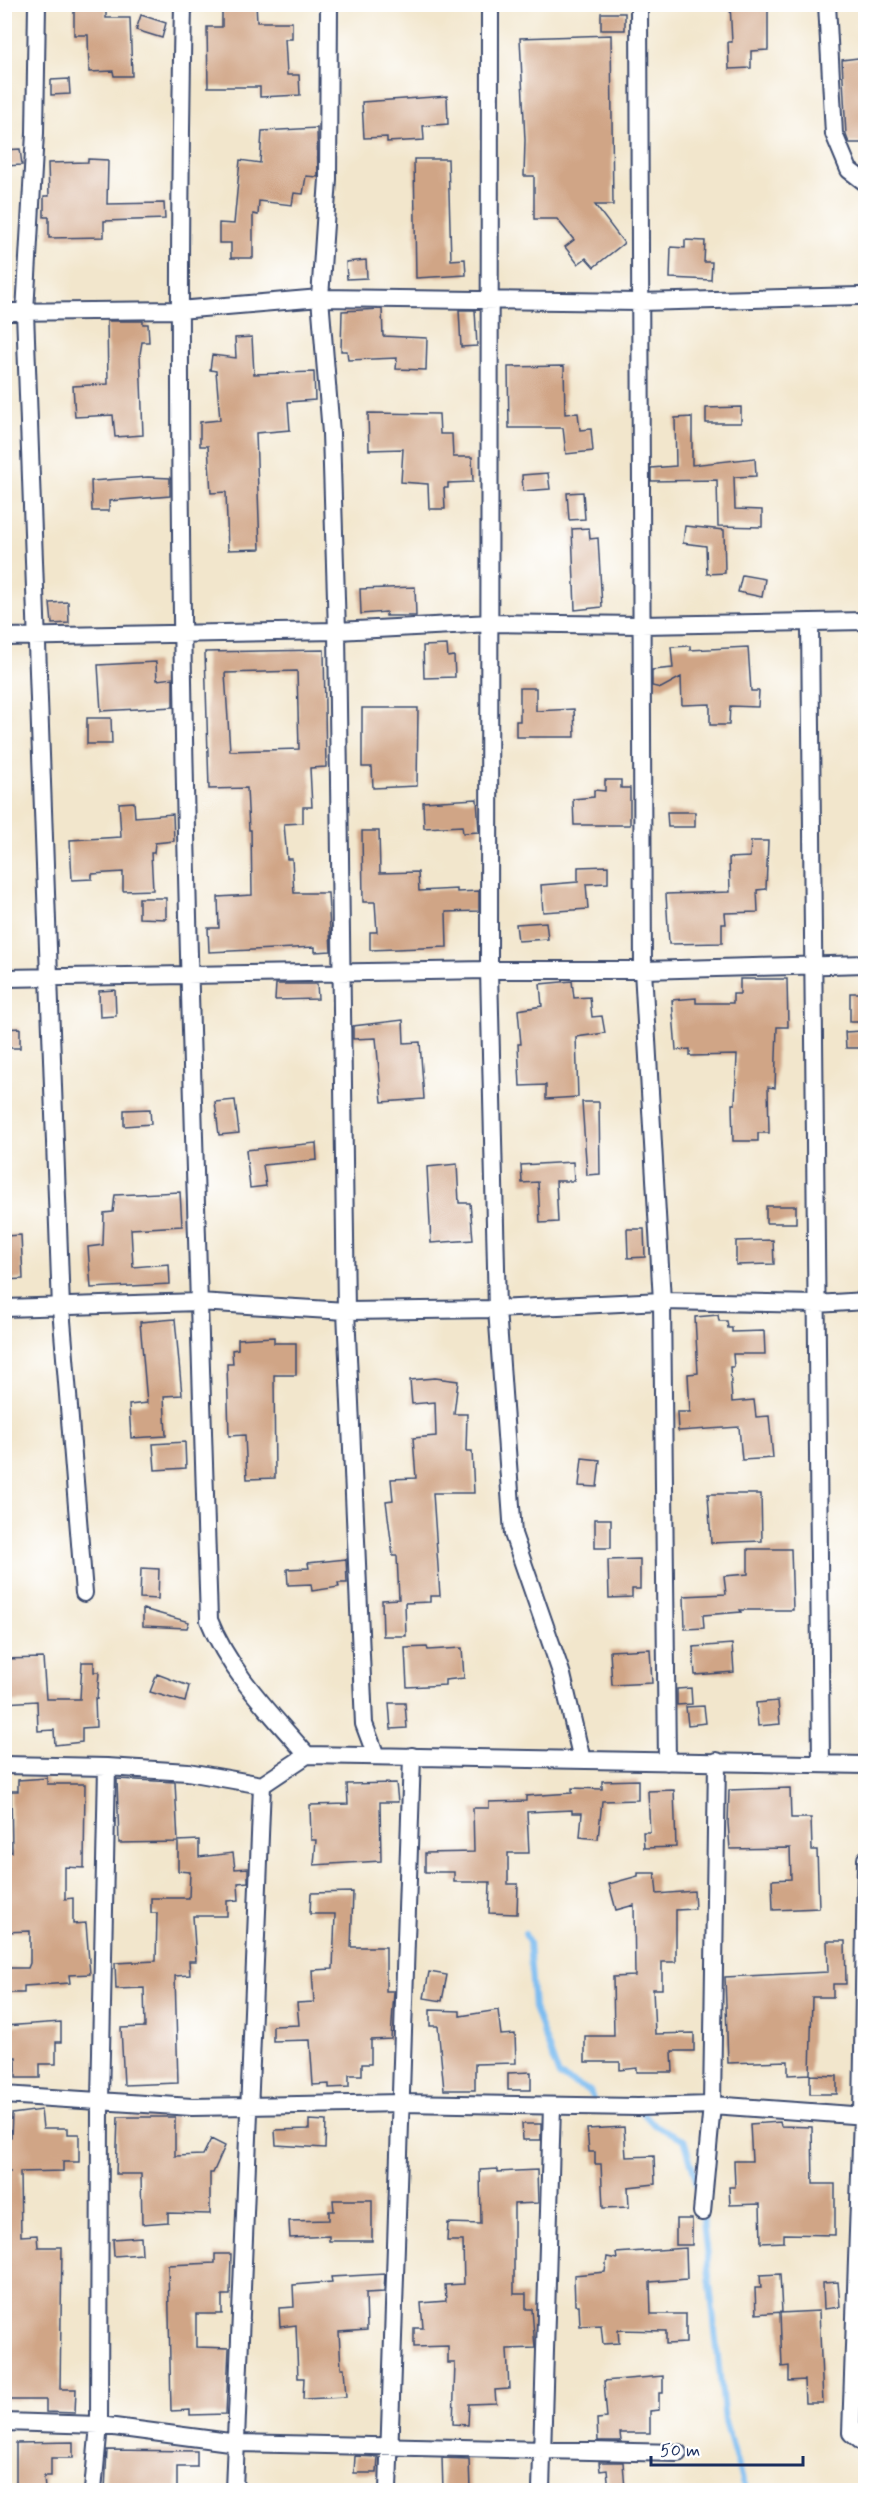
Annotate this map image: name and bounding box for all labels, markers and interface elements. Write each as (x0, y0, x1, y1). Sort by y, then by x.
scale bar (651, 2429, 802, 2467)
text: 50 m (660, 2439, 700, 2463)

